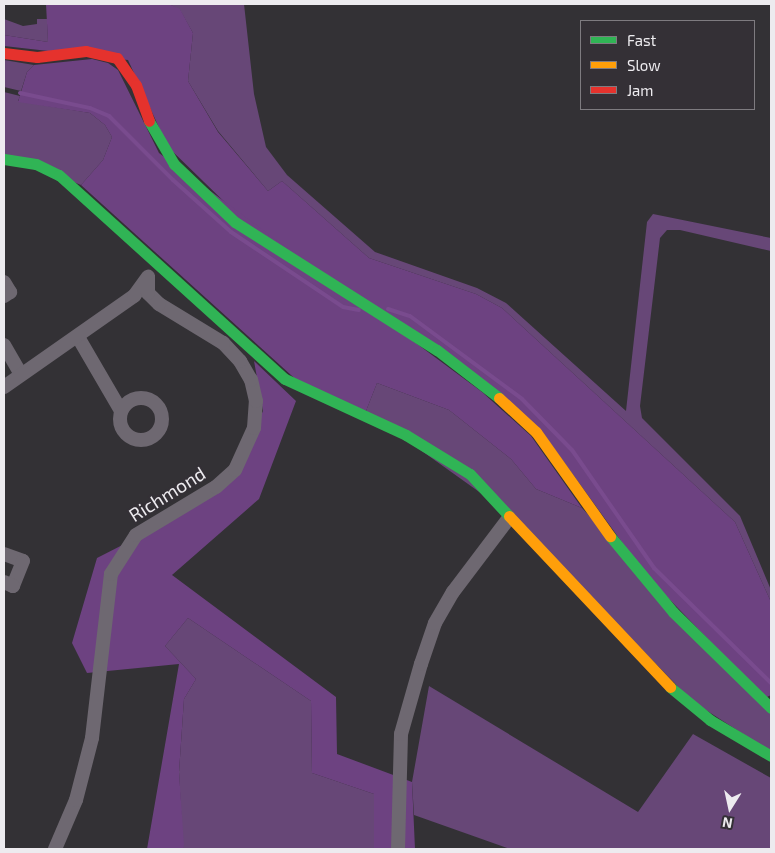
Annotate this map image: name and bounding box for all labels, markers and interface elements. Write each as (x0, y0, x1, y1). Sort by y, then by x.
legend (580, 20, 755, 110)
text: Fast (627, 31, 656, 49)
text: Slow (627, 56, 661, 74)
text: Jam (627, 81, 653, 99)
street label: Richmond (124, 462, 210, 526)
north arrow (705, 783, 755, 833)
text: N (721, 814, 734, 833)

